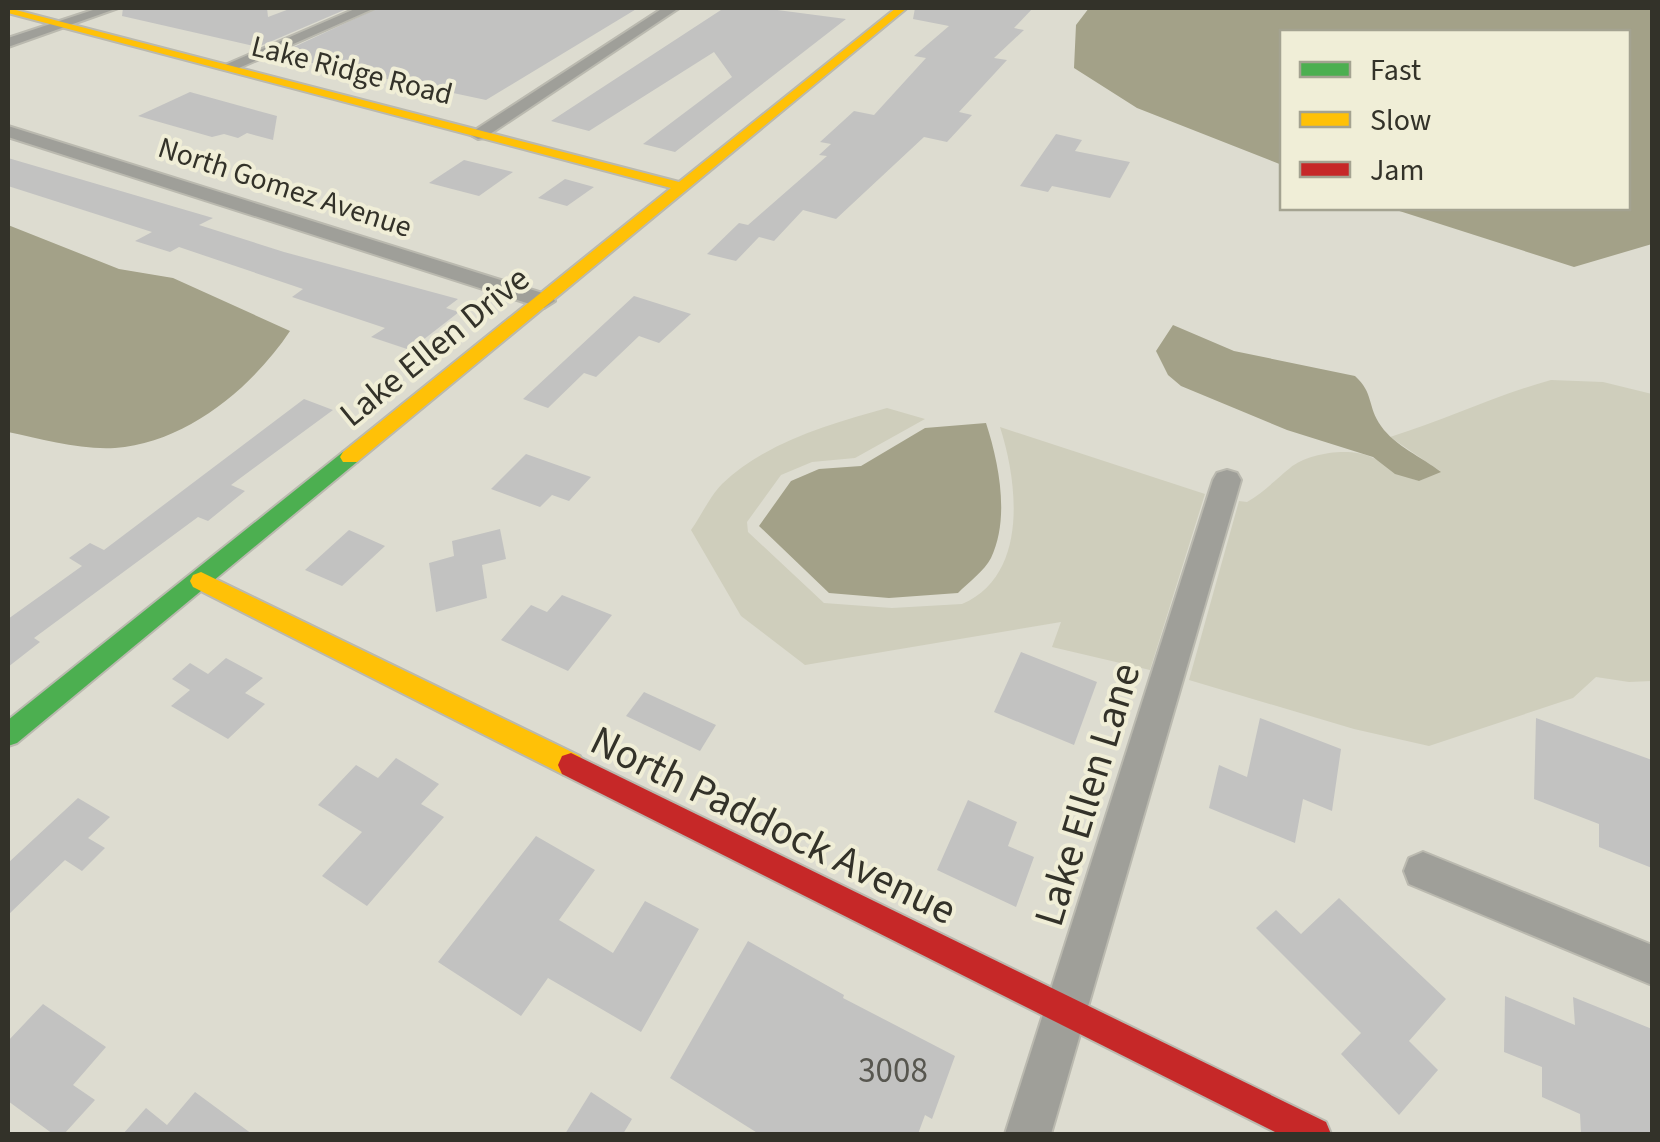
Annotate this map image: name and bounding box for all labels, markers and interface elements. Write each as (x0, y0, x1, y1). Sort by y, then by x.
street label: Lake Ridge Road (247, 25, 457, 116)
legend (1280, 30, 1630, 210)
text: Fast (1370, 49, 1421, 92)
text: Slow (1370, 99, 1431, 142)
street label: North Gomez Avenue (153, 126, 417, 249)
text: Jam (1370, 149, 1424, 192)
street label: Lake Ellen Drive (329, 255, 540, 439)
street label: Lake Ellen Lane (1019, 656, 1156, 933)
street label: North Paddock Avenue (580, 711, 966, 940)
house number: 3008 (858, 1046, 928, 1096)

